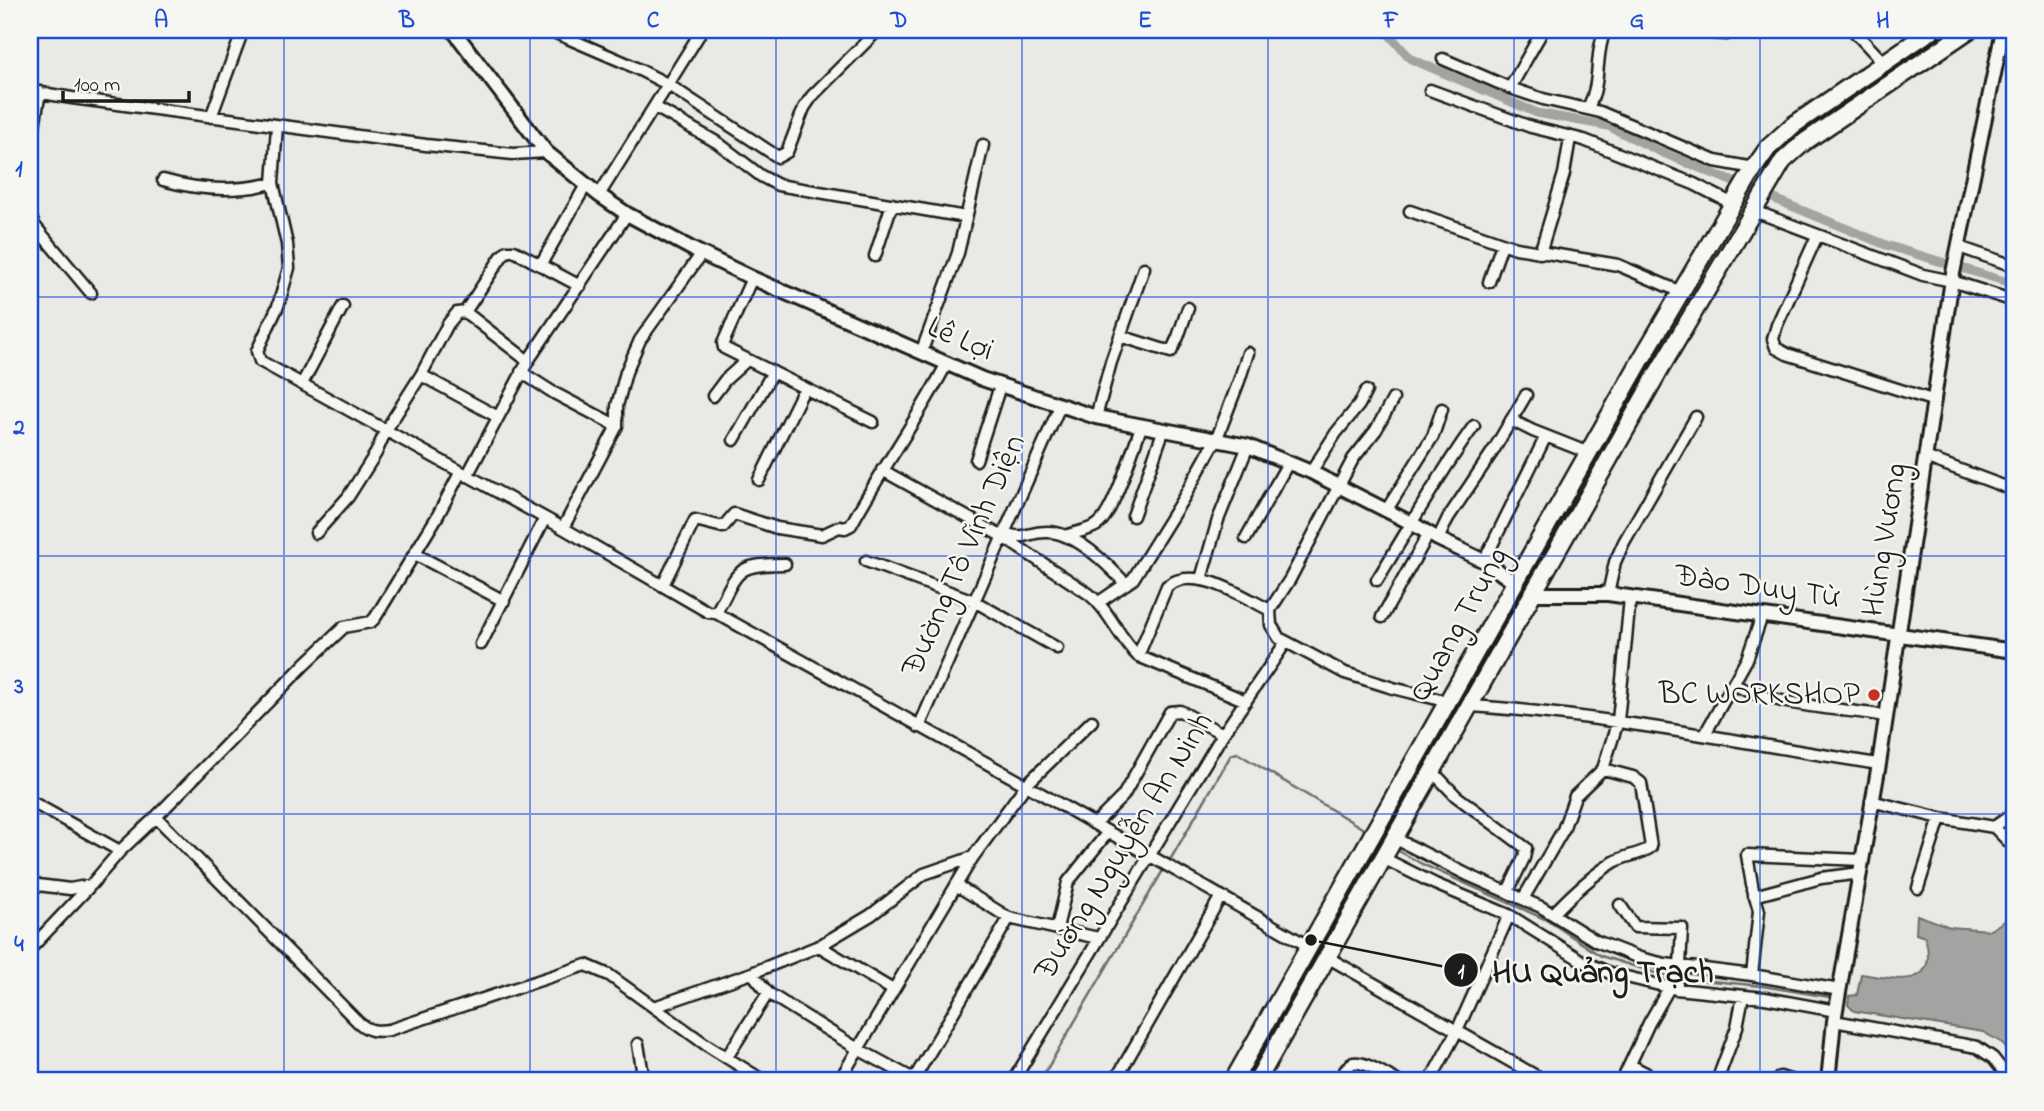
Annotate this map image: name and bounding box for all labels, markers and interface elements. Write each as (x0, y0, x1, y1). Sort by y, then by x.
text: A (154, 5, 168, 38)
text: B (398, 5, 415, 38)
text: C (647, 5, 660, 38)
text: D (890, 5, 907, 38)
text: E (1138, 5, 1152, 38)
text: F (1383, 5, 1399, 38)
text: G (1630, 5, 1644, 38)
text: H (1876, 5, 1890, 38)
scale bar (63, 60, 189, 104)
text: 100 m (74, 71, 120, 101)
text: 1 (15, 154, 23, 187)
street label: Lê Lợi (919, 305, 1001, 375)
text: 2 (12, 412, 25, 445)
street label: Đường Tô Vĩnh Diện (890, 427, 1040, 686)
street label: Hùng Vương (1851, 460, 1921, 620)
street label: Quang Trung (1398, 539, 1522, 711)
street label: Đào Duy Từ (1670, 553, 1843, 623)
text: 3 (13, 671, 24, 704)
place label: BC WORKSHOP (1658, 672, 1860, 719)
marker: BC WORKSHOP (1866, 687, 1882, 703)
street label: Đường Nguyễn An Ninh (1023, 703, 1227, 992)
text: 4 (14, 929, 24, 962)
callout: HU Quảng Trạch (1443, 943, 1728, 997)
text: HU Quảng Trạch (1492, 950, 1714, 999)
text: 1 (1458, 958, 1465, 988)

